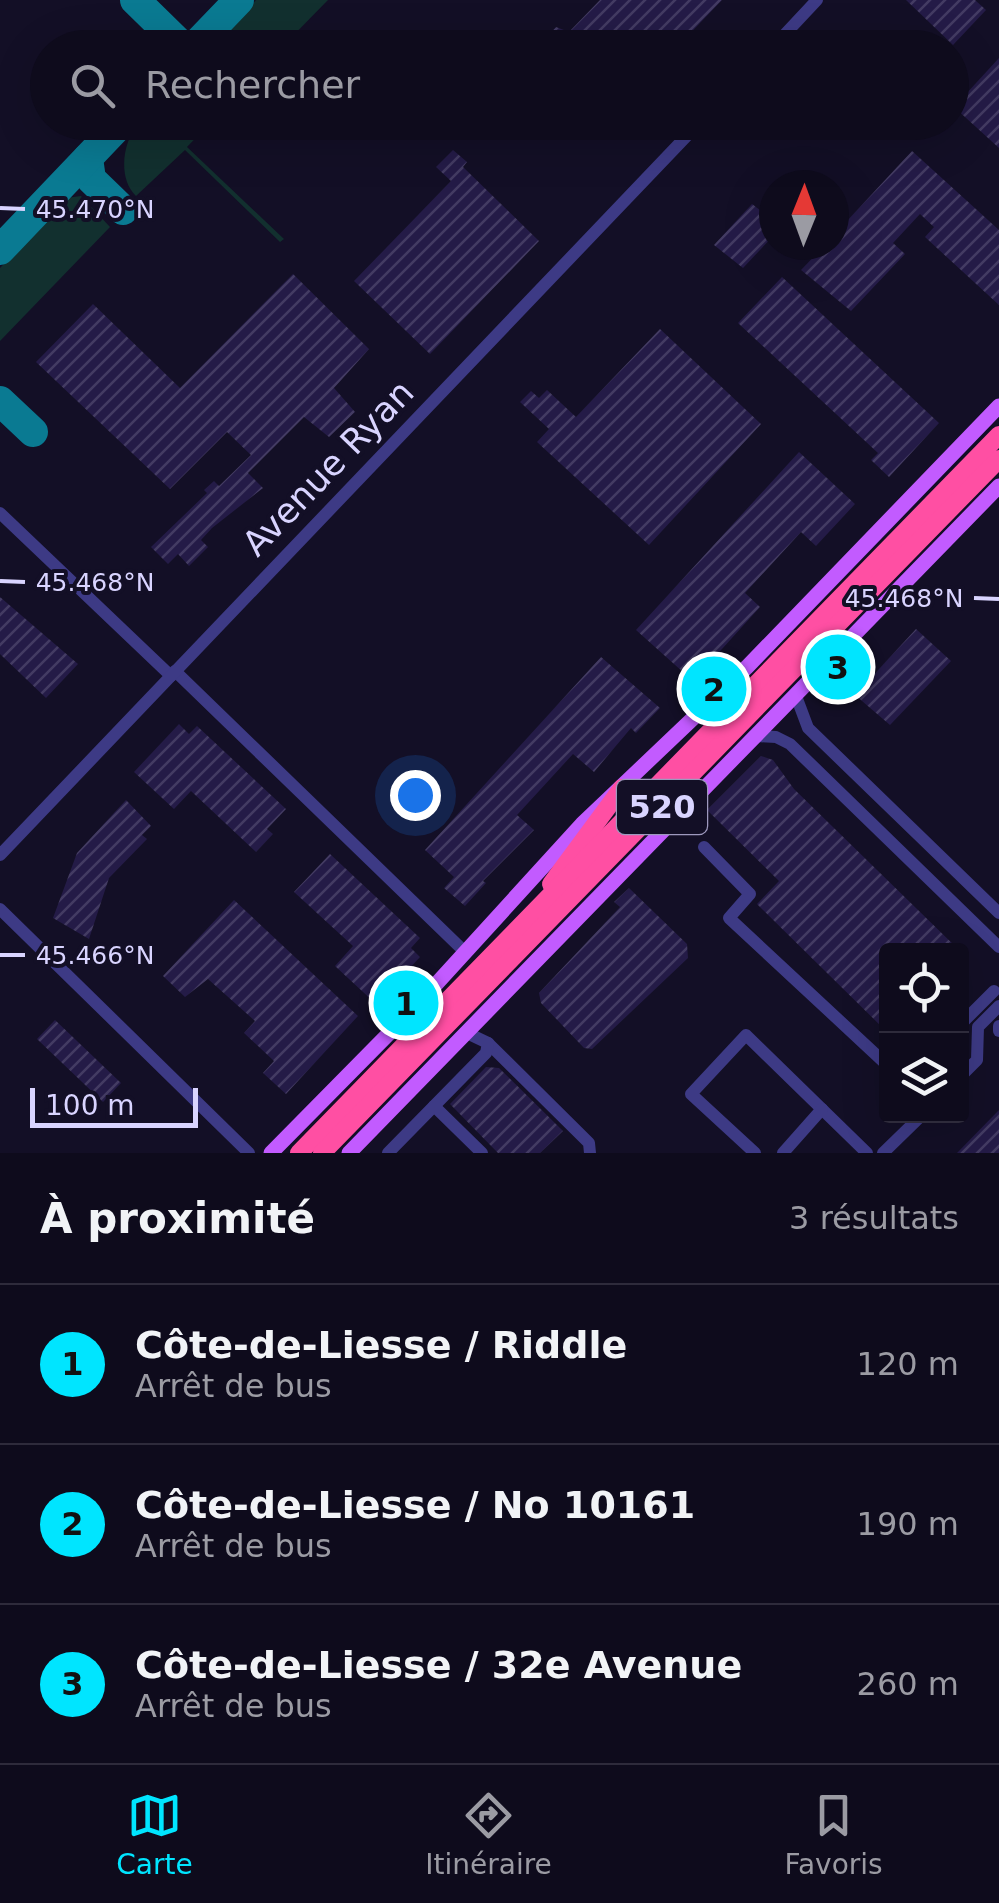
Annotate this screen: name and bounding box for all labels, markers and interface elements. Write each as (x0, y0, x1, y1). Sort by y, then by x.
search box (30, 30, 969, 140)
icon: search (65, 58, 120, 113)
text: Rechercher (145, 63, 360, 107)
north arrow (759, 170, 849, 260)
text: 45.470°N (36, 195, 154, 224)
street label: Avenue Ryan (234, 372, 422, 564)
text: 45.468°N (36, 568, 154, 597)
text: 45.468°N (845, 584, 963, 613)
pin: 3 (806, 630, 870, 704)
pin: 2 (682, 652, 746, 726)
your location (390, 770, 441, 821)
road number: 520 (617, 780, 707, 834)
text: 45.466°N (36, 941, 154, 970)
map controls (879, 943, 969, 1123)
button: locate (879, 943, 969, 1033)
pin: 1 (374, 966, 438, 1040)
button: layers (879, 1033, 969, 1123)
scale bar (30, 1083, 198, 1128)
text: 100 m (45, 1089, 135, 1122)
text: À proximité (40, 1194, 315, 1243)
text: 3 résultats (789, 1199, 959, 1237)
text: Côte-de-Liesse / Riddle (135, 1323, 627, 1367)
text: 1 (61, 1345, 84, 1383)
text: 120 m (857, 1345, 959, 1383)
text: Arrêt de bus (135, 1367, 332, 1405)
text: Côte-de-Liesse / No 10161 (135, 1483, 695, 1527)
text: 2 (61, 1505, 84, 1543)
text: 190 m (857, 1505, 959, 1543)
text: Arrêt de bus (135, 1527, 332, 1565)
text: Côte-de-Liesse / 32e Avenue (135, 1643, 742, 1687)
text: 3 (61, 1665, 84, 1703)
text: 260 m (857, 1665, 959, 1703)
text: Arrêt de bus (135, 1687, 332, 1725)
tab: Carte (116, 1788, 193, 1881)
tab: Itinéraire (425, 1788, 552, 1881)
tab: Favoris (784, 1788, 883, 1881)

